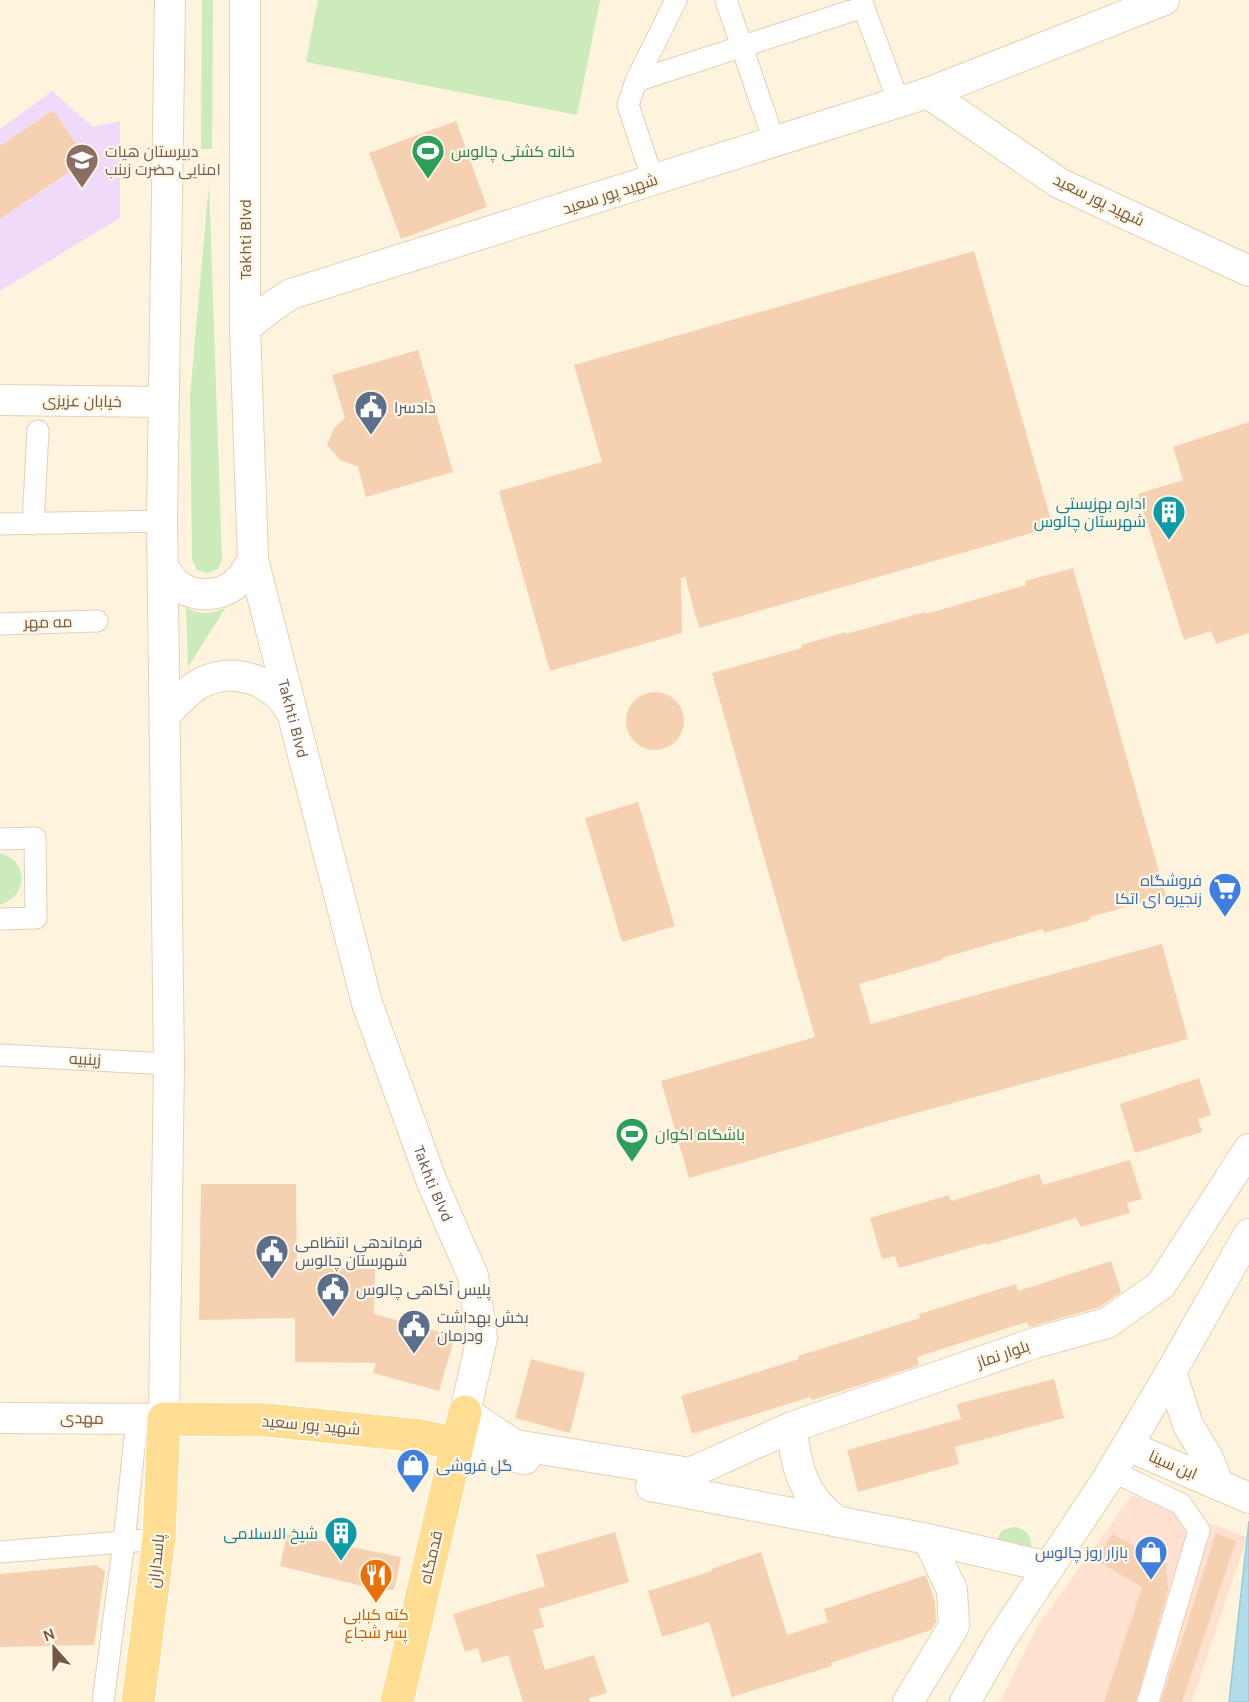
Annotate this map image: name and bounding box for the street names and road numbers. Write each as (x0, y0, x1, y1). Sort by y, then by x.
street label: شهید پور سعید (560, 170, 661, 220)
street label: شهید پور سعید (1049, 170, 1148, 232)
street label: Takhti Blvd (236, 199, 255, 279)
street label: خیابان عزیزی (42, 391, 122, 412)
street label: مه مهر (22, 612, 73, 633)
street label: Takhti Blvd (275, 677, 313, 760)
street label: زینبیه (69, 1049, 101, 1069)
street label: Takhti Blvd (410, 1143, 458, 1225)
street label: بلوار نماز (973, 1336, 1032, 1372)
street label: مهدی (60, 1408, 104, 1429)
street label: شهید پور سعید (261, 1411, 361, 1441)
street label: ابن سینا (1145, 1446, 1200, 1485)
street label: قدمگاه (416, 1529, 446, 1585)
street label: پاسداران (144, 1532, 170, 1589)

